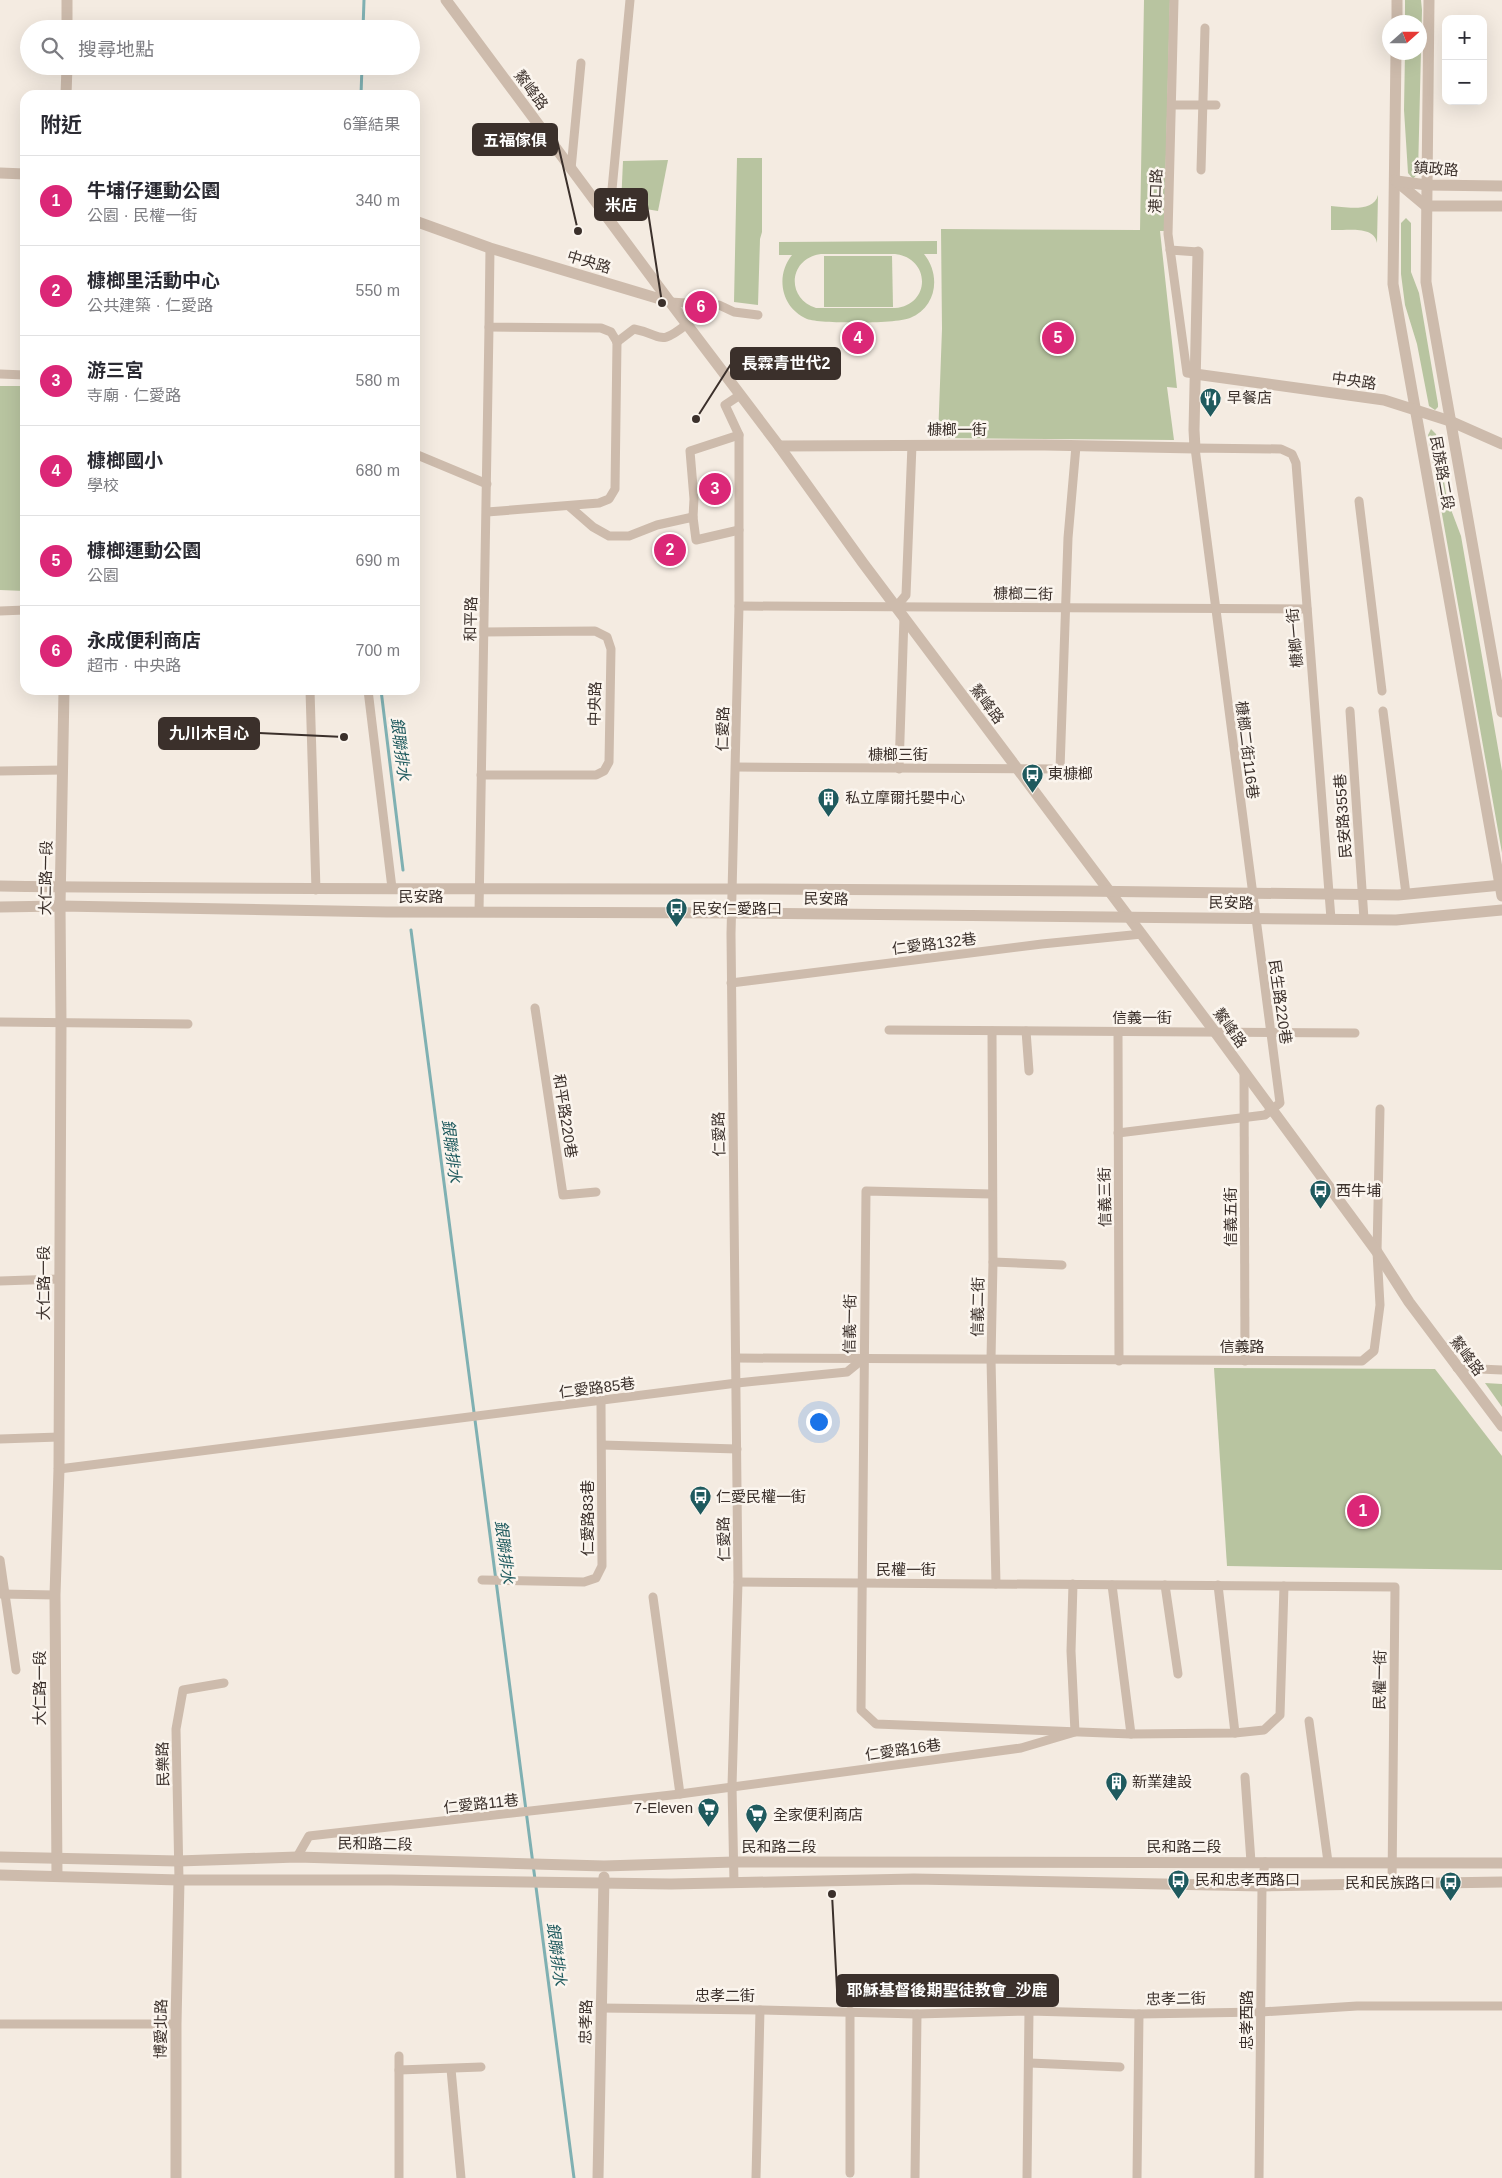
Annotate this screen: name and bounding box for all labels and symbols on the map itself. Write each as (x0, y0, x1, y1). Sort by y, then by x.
north arrow (1382, 15, 1427, 60)
street label: 鰲峰路 (511, 67, 552, 113)
callout: 五福傢俱 (473, 124, 557, 155)
text: 五福傢俱 (483, 132, 547, 149)
street label: 鎮政路 (1413, 158, 1459, 179)
street label: 港口路 (1146, 168, 1165, 214)
callout: 米店 (595, 189, 647, 220)
text: 米店 (605, 197, 637, 214)
street label: 中央路 (565, 247, 613, 276)
pin: 6 (685, 288, 717, 326)
pin: 4 (842, 319, 874, 357)
pin: 5 (1042, 319, 1074, 357)
callout: 長霖青世代2 (731, 348, 840, 379)
text: 長霖青世代2 (742, 354, 831, 372)
street label: 中央路 (1331, 369, 1378, 392)
restaurant icon: 早餐店 (1199, 386, 1223, 417)
place label: 早餐店 (1227, 389, 1272, 406)
street label: 槺榔一街 (927, 421, 987, 438)
street label: 民族路二段 (1428, 434, 1457, 511)
pin: 3 (699, 470, 731, 508)
pin: 2 (654, 531, 686, 569)
street label: 槺榔二街 (993, 584, 1053, 603)
street label: 和平路 (462, 596, 479, 642)
street label: 槺榔一街 (1283, 607, 1306, 669)
street label: 中央路 (586, 681, 603, 727)
street label: 鰲峰路 (967, 681, 1008, 727)
street label: 槺榔二街116巷 (1233, 700, 1262, 800)
street label: 仁愛路 (714, 706, 731, 752)
water label: 銀聯排水 (388, 716, 413, 783)
callout: 九川木目心 (159, 718, 259, 749)
text: 九川木目心 (169, 725, 249, 742)
street label: 槺榔三街 (868, 746, 928, 763)
bus stop icon: 東槺榔 (1020, 762, 1044, 793)
place label: 東槺榔 (1048, 765, 1093, 782)
street label: 民安路355巷 (1331, 773, 1354, 859)
building icon: 私立摩爾托嬰中心 (817, 786, 841, 817)
place label: 私立摩爾托嬰中心 (845, 789, 965, 806)
street label: 大仁路一段 (36, 840, 55, 916)
street label: 民安路 (398, 888, 444, 905)
street label: 民安路 (803, 890, 849, 907)
street label: 民安路 (1208, 894, 1254, 911)
bus stop icon: 民安仁愛路口 (664, 897, 688, 928)
place label: 民安仁愛路口 (692, 900, 782, 917)
street label: 仁愛路132巷 (891, 930, 977, 957)
street label: 民生路220巷 (1266, 959, 1295, 1045)
street label: 鰲峰路 (1210, 1005, 1251, 1051)
street label: 信義一街 (1112, 1009, 1172, 1026)
street label: 和平路220巷 (550, 1073, 581, 1159)
street label: 仁愛路 (710, 1111, 727, 1157)
water label: 銀聯排水 (439, 1118, 464, 1185)
street label: 信義三街 (1095, 1167, 1114, 1227)
bus stop icon: 西牛埔 (1308, 1179, 1332, 1210)
place label: 西牛埔 (1336, 1182, 1381, 1199)
street label: 信義五街 (1222, 1187, 1239, 1247)
street label: 大仁路一段 (35, 1245, 52, 1321)
street label: 信義二街 (968, 1277, 987, 1337)
street label: 信義一街 (840, 1294, 859, 1354)
street label: 鰲峰路 (1447, 1333, 1488, 1379)
street label: 信義路 (1219, 1338, 1265, 1355)
street label: 仁愛路85巷 (558, 1374, 636, 1401)
your location (806, 1409, 832, 1435)
street label: 仁愛路83巷 (579, 1480, 596, 1556)
bus stop icon: 仁愛民權一街 (688, 1485, 712, 1516)
place label: 仁愛民權一街 (716, 1488, 806, 1505)
pin: 1 (1347, 1492, 1379, 1530)
street label: 仁愛路 (715, 1516, 732, 1562)
water label: 銀聯排水 (492, 1519, 517, 1586)
street label: 民權一街 (876, 1561, 936, 1578)
street label: 大仁路一段 (31, 1650, 48, 1726)
street label: 民權一街 (1370, 1650, 1389, 1710)
street label: 仁愛路16巷 (864, 1736, 942, 1763)
street label: 民樂路 (154, 1741, 171, 1787)
building icon: 新業建設 (1104, 1770, 1128, 1801)
place label: 新業建設 (1132, 1773, 1192, 1790)
street label: 仁愛路11巷 (442, 1791, 519, 1816)
supermarket icon: 7-Eleven (697, 1796, 721, 1827)
place label: 7-Eleven (634, 1799, 693, 1816)
supermarket icon: 全家便利商店 (745, 1803, 769, 1834)
place label: 全家便利商店 (773, 1806, 863, 1823)
street label: 民和路二段 (337, 1834, 413, 1853)
street label: 民和路二段 (741, 1838, 817, 1855)
street label: 民和路二段 (1146, 1838, 1222, 1855)
bus stop icon: 民和忠孝西路口 (1167, 1868, 1191, 1899)
place label: 民和忠孝西路口 (1195, 1871, 1300, 1888)
bus stop icon: 民和民族路口 (1439, 1871, 1463, 1902)
place label: 民和民族路口 (1345, 1874, 1435, 1891)
water label: 銀聯排水 (544, 1921, 569, 1988)
callout: 耶穌基督後期聖徒教會_沙鹿 (837, 1975, 1058, 2006)
text: 耶穌基督後期聖徒教會_沙鹿 (847, 1981, 1047, 1999)
street label: 忠孝二街 (695, 1987, 755, 2004)
street label: 忠孝二街 (1146, 1989, 1206, 2008)
street label: 忠孝西路 (1238, 1990, 1255, 2050)
street label: 博愛北路 (151, 1999, 170, 2059)
street label: 忠孝路 (577, 1999, 594, 2045)

